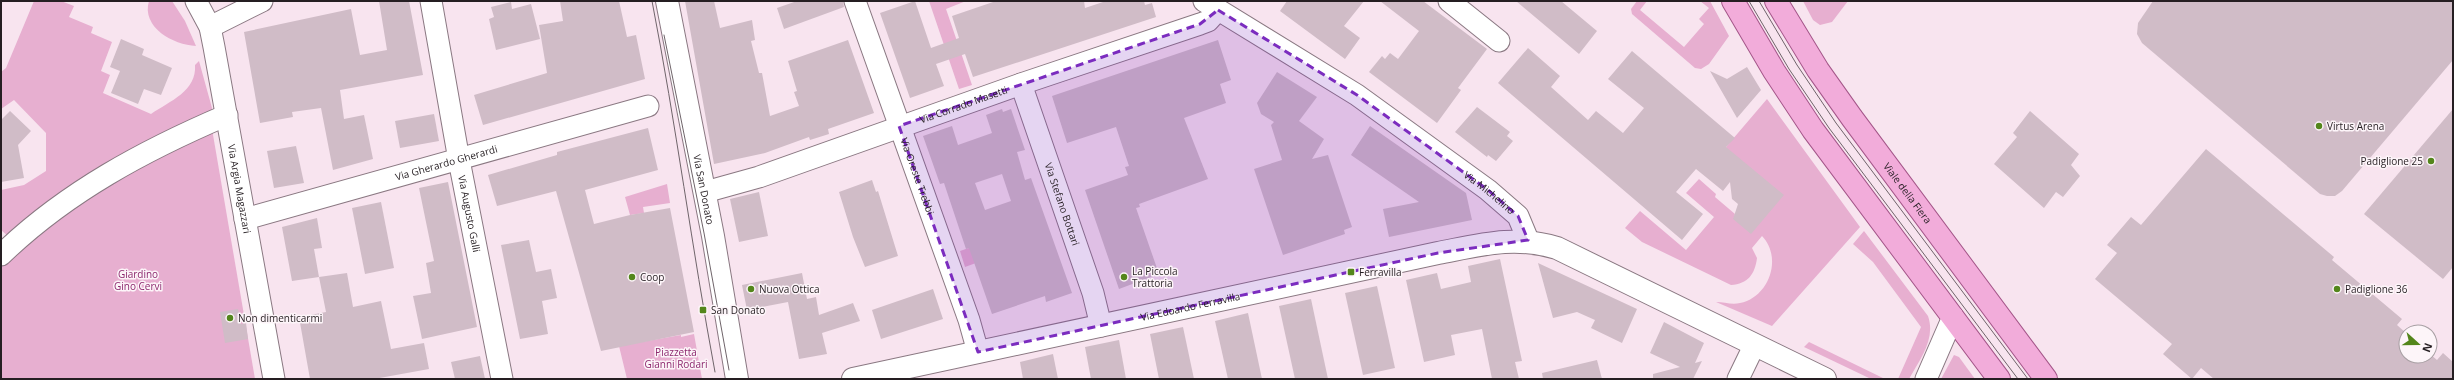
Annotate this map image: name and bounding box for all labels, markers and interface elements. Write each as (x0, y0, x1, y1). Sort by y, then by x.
street label: Via Corrado Masetti (918, 82, 1009, 126)
place label: Virtus Arena (2327, 119, 2384, 133)
marker: Virtus Arena (2314, 121, 2324, 131)
street label: Via Oreste Trebbi (897, 136, 938, 217)
street label: Via Gherardo Gherardi (393, 142, 499, 184)
street label: Via Argia Magazzari (225, 143, 255, 234)
street label: Via San Donato (690, 153, 718, 226)
place label: Padiglione 25 (2361, 154, 2423, 168)
marker: Padiglione 25 (2426, 156, 2436, 166)
street label: Viale della Fiera (1880, 160, 1935, 226)
street label: Via Stefano Bottari (1042, 161, 1083, 247)
street label: Via Michelino (1461, 168, 1518, 217)
street label: Via Augusto Galli (455, 174, 484, 253)
place label: La Piccola Trattoria (1132, 264, 1178, 290)
place label: Ferravilla (1359, 265, 1402, 279)
park label: Giardino Gino Cervi (114, 267, 162, 293)
marker: Ferravilla (1346, 267, 1356, 277)
place label: Coop (640, 270, 664, 284)
marker: Coop (627, 272, 637, 282)
marker: La Piccola Trattoria (1119, 272, 1129, 282)
place label: Nuova Ottica (759, 282, 820, 296)
place label: Padiglione 36 (2345, 282, 2408, 296)
marker: Nuova Ottica (746, 284, 756, 294)
marker: Padiglione 36 (2332, 284, 2342, 294)
street label: Via Edoardo Ferravilla (1139, 289, 1241, 324)
place label: San Donato (711, 303, 765, 317)
marker: San Donato (698, 305, 708, 315)
place label: Non dimenticarmi (238, 311, 322, 325)
marker: Non dimenticarmi (225, 313, 235, 323)
north arrow (2398, 324, 2438, 364)
text: N (2419, 341, 2436, 355)
park label: Piazzetta Gianni Rodari (644, 345, 708, 371)

